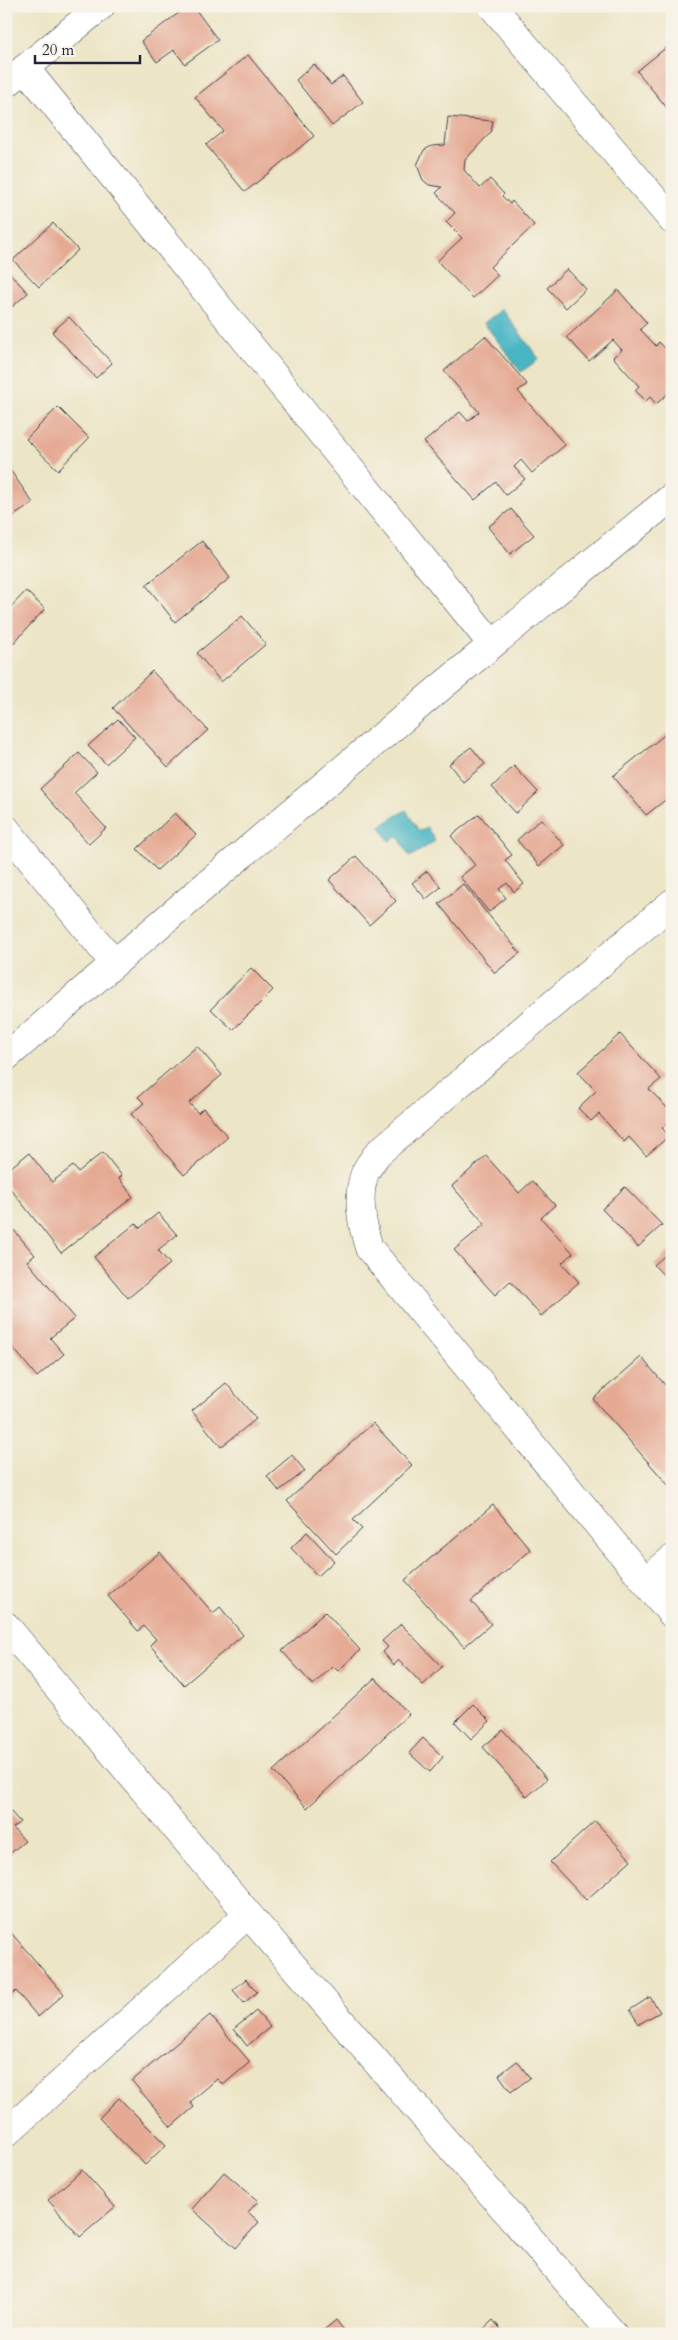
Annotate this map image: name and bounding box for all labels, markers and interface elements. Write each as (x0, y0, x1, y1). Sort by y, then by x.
scale bar (35, 32, 140, 64)
text: 20 m (42, 40, 74, 60)

